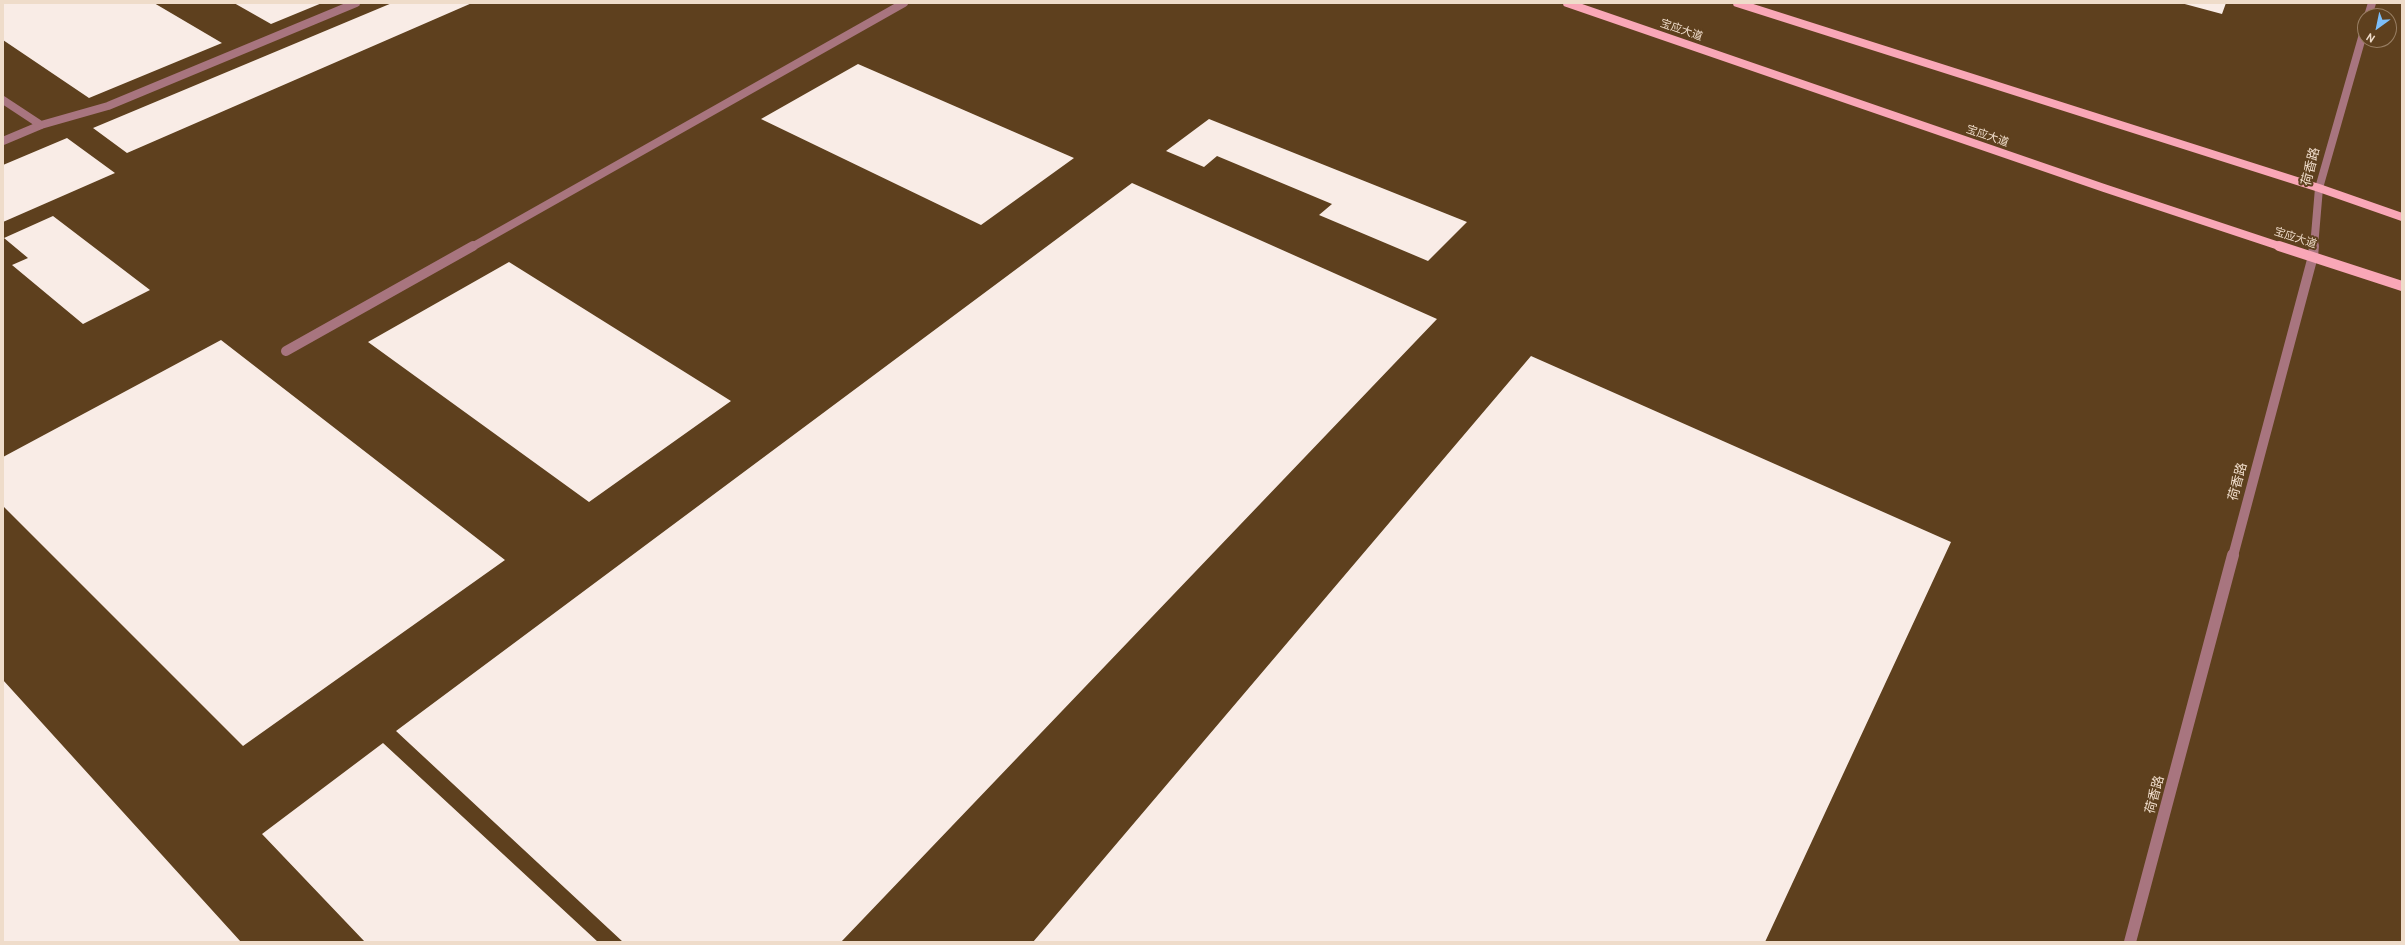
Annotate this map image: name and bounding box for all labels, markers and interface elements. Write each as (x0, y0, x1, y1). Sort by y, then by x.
north arrow (2357, 8, 2397, 48)
street label: 宝应大道 (1658, 18, 1704, 44)
text: N (2364, 29, 2378, 45)
street label: 宝应大道 (1964, 124, 2010, 150)
street label: 荷香路 (2300, 146, 2324, 188)
street label: 宝应大道 (2272, 226, 2318, 252)
street label: 荷香路 (2226, 461, 2252, 503)
street label: 荷香路 (2143, 774, 2169, 816)

